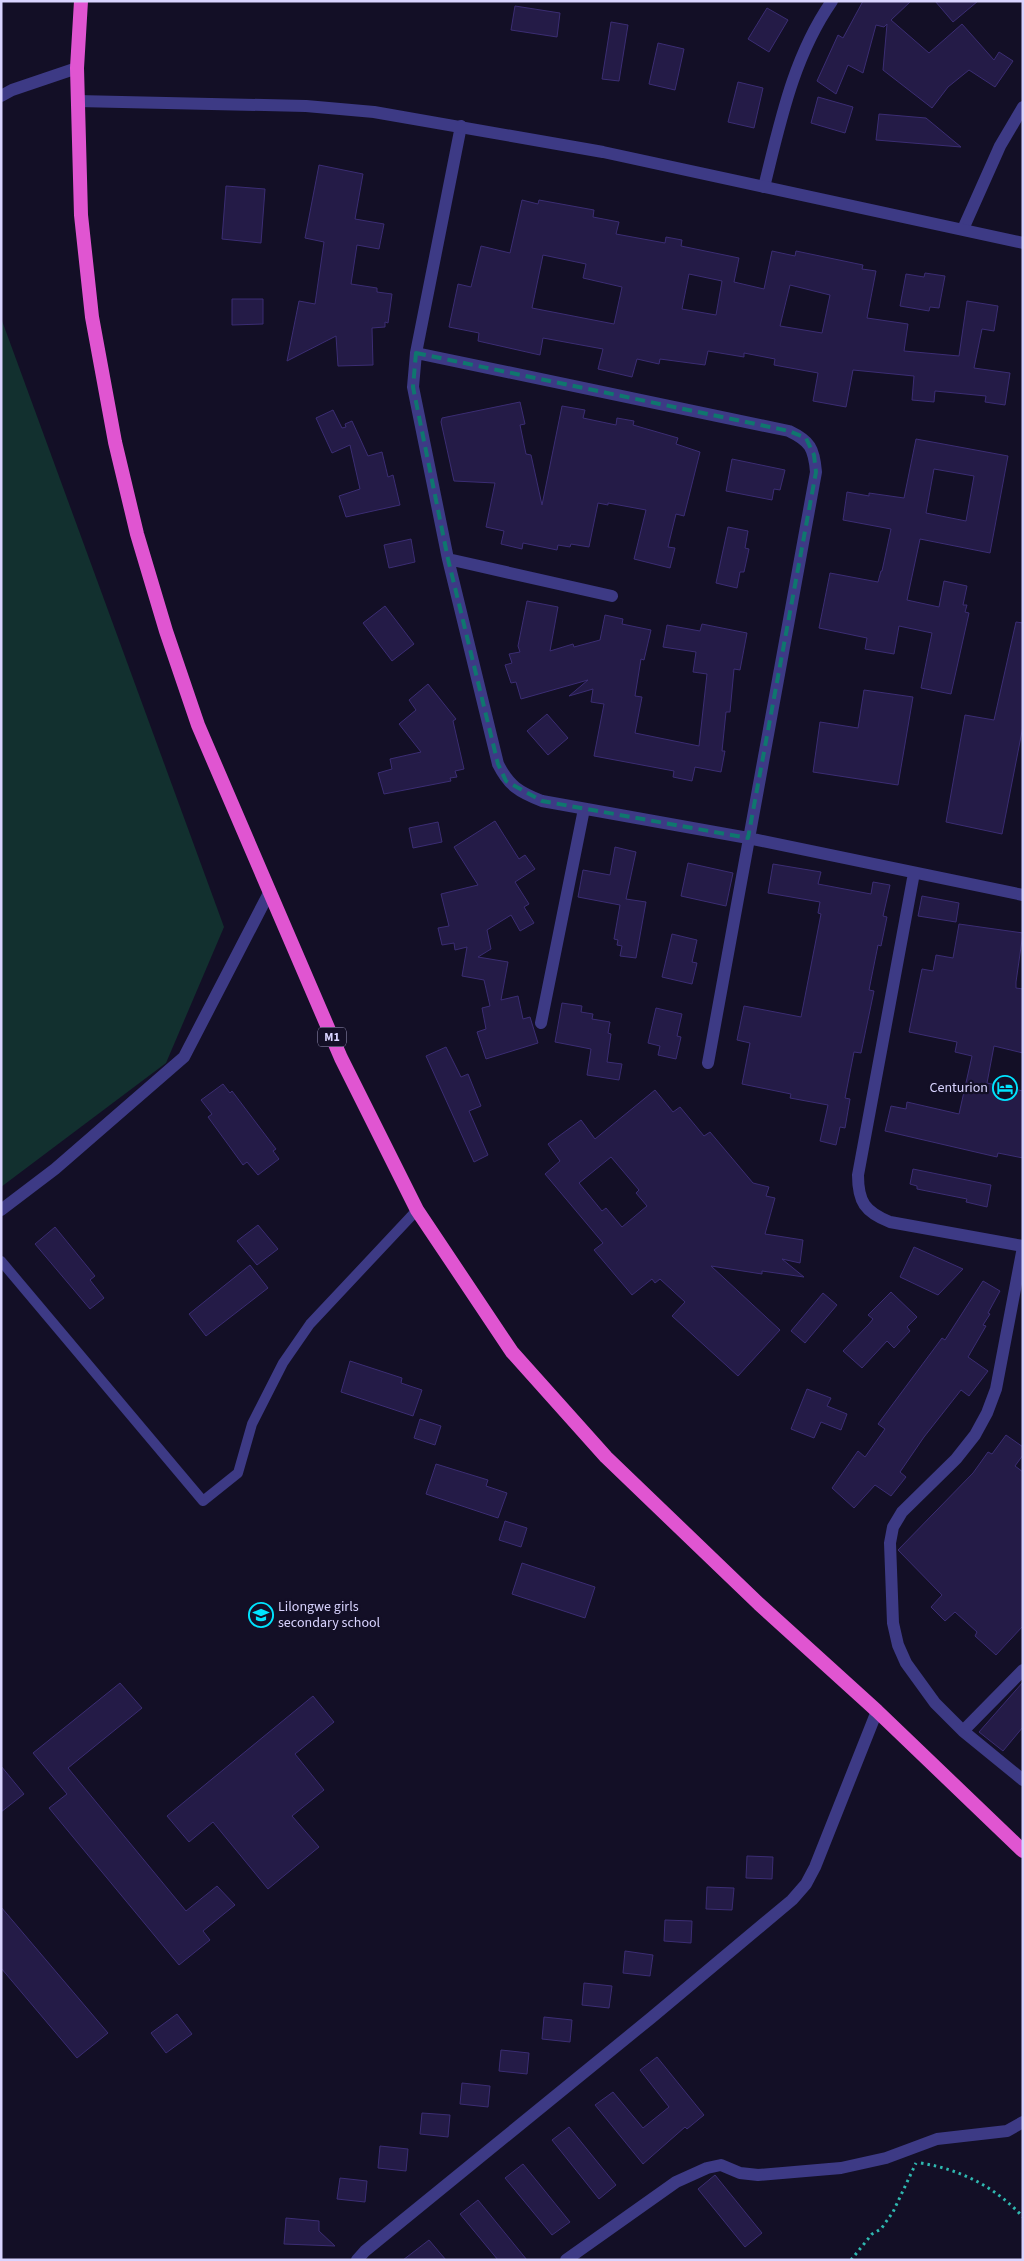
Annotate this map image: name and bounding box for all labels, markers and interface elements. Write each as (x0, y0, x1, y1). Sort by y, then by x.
road number: M1 (318, 1028, 346, 1046)
hotel icon: Centurion (992, 1075, 1018, 1101)
place label: Centurion (930, 1078, 988, 1098)
place label: Lilongwe girls secondary school (278, 1597, 381, 1633)
school or university icon: Lilongwe girls secondary school (248, 1602, 274, 1628)

